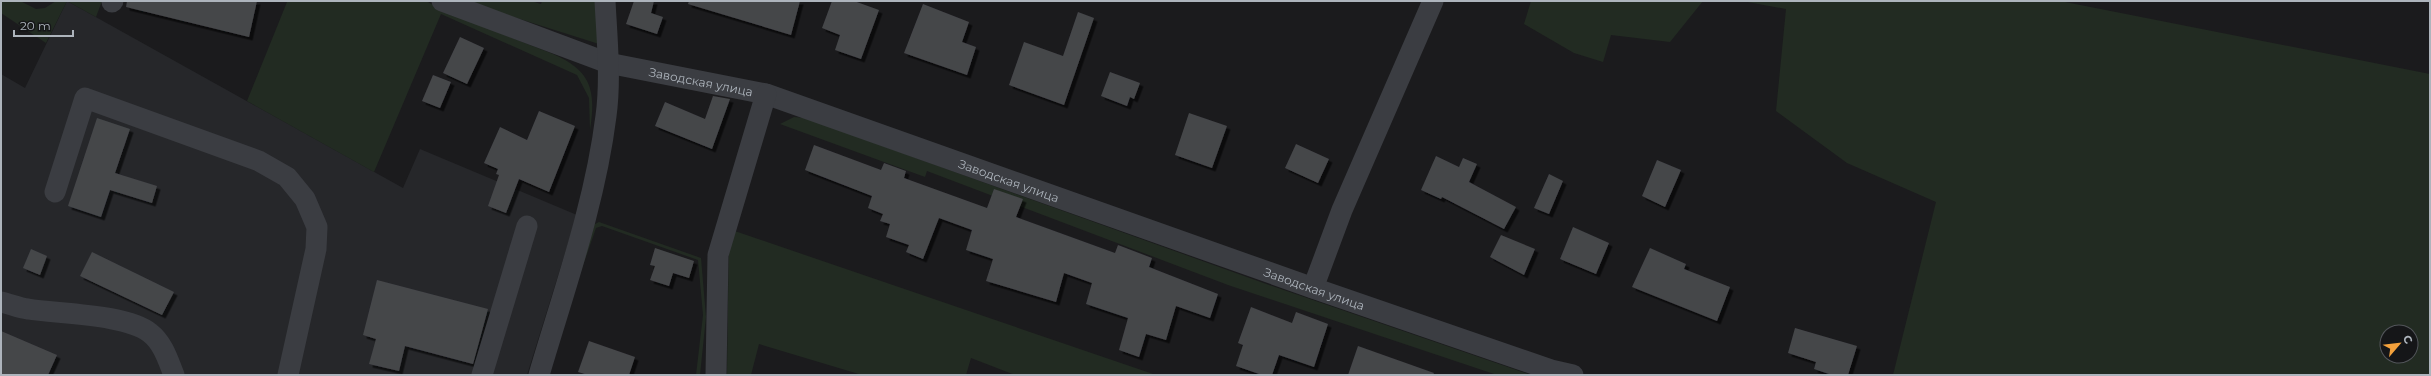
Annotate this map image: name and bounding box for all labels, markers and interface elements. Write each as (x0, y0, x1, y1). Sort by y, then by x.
scale bar (14, 12, 73, 38)
text: 20 m (20, 18, 51, 33)
street label: Заводская улица (648, 64, 754, 99)
street label: Заводская улица (957, 155, 1061, 205)
street label: Заводская улица (1262, 264, 1367, 313)
north arrow (2379, 324, 2419, 364)
text: С (2400, 332, 2416, 346)

